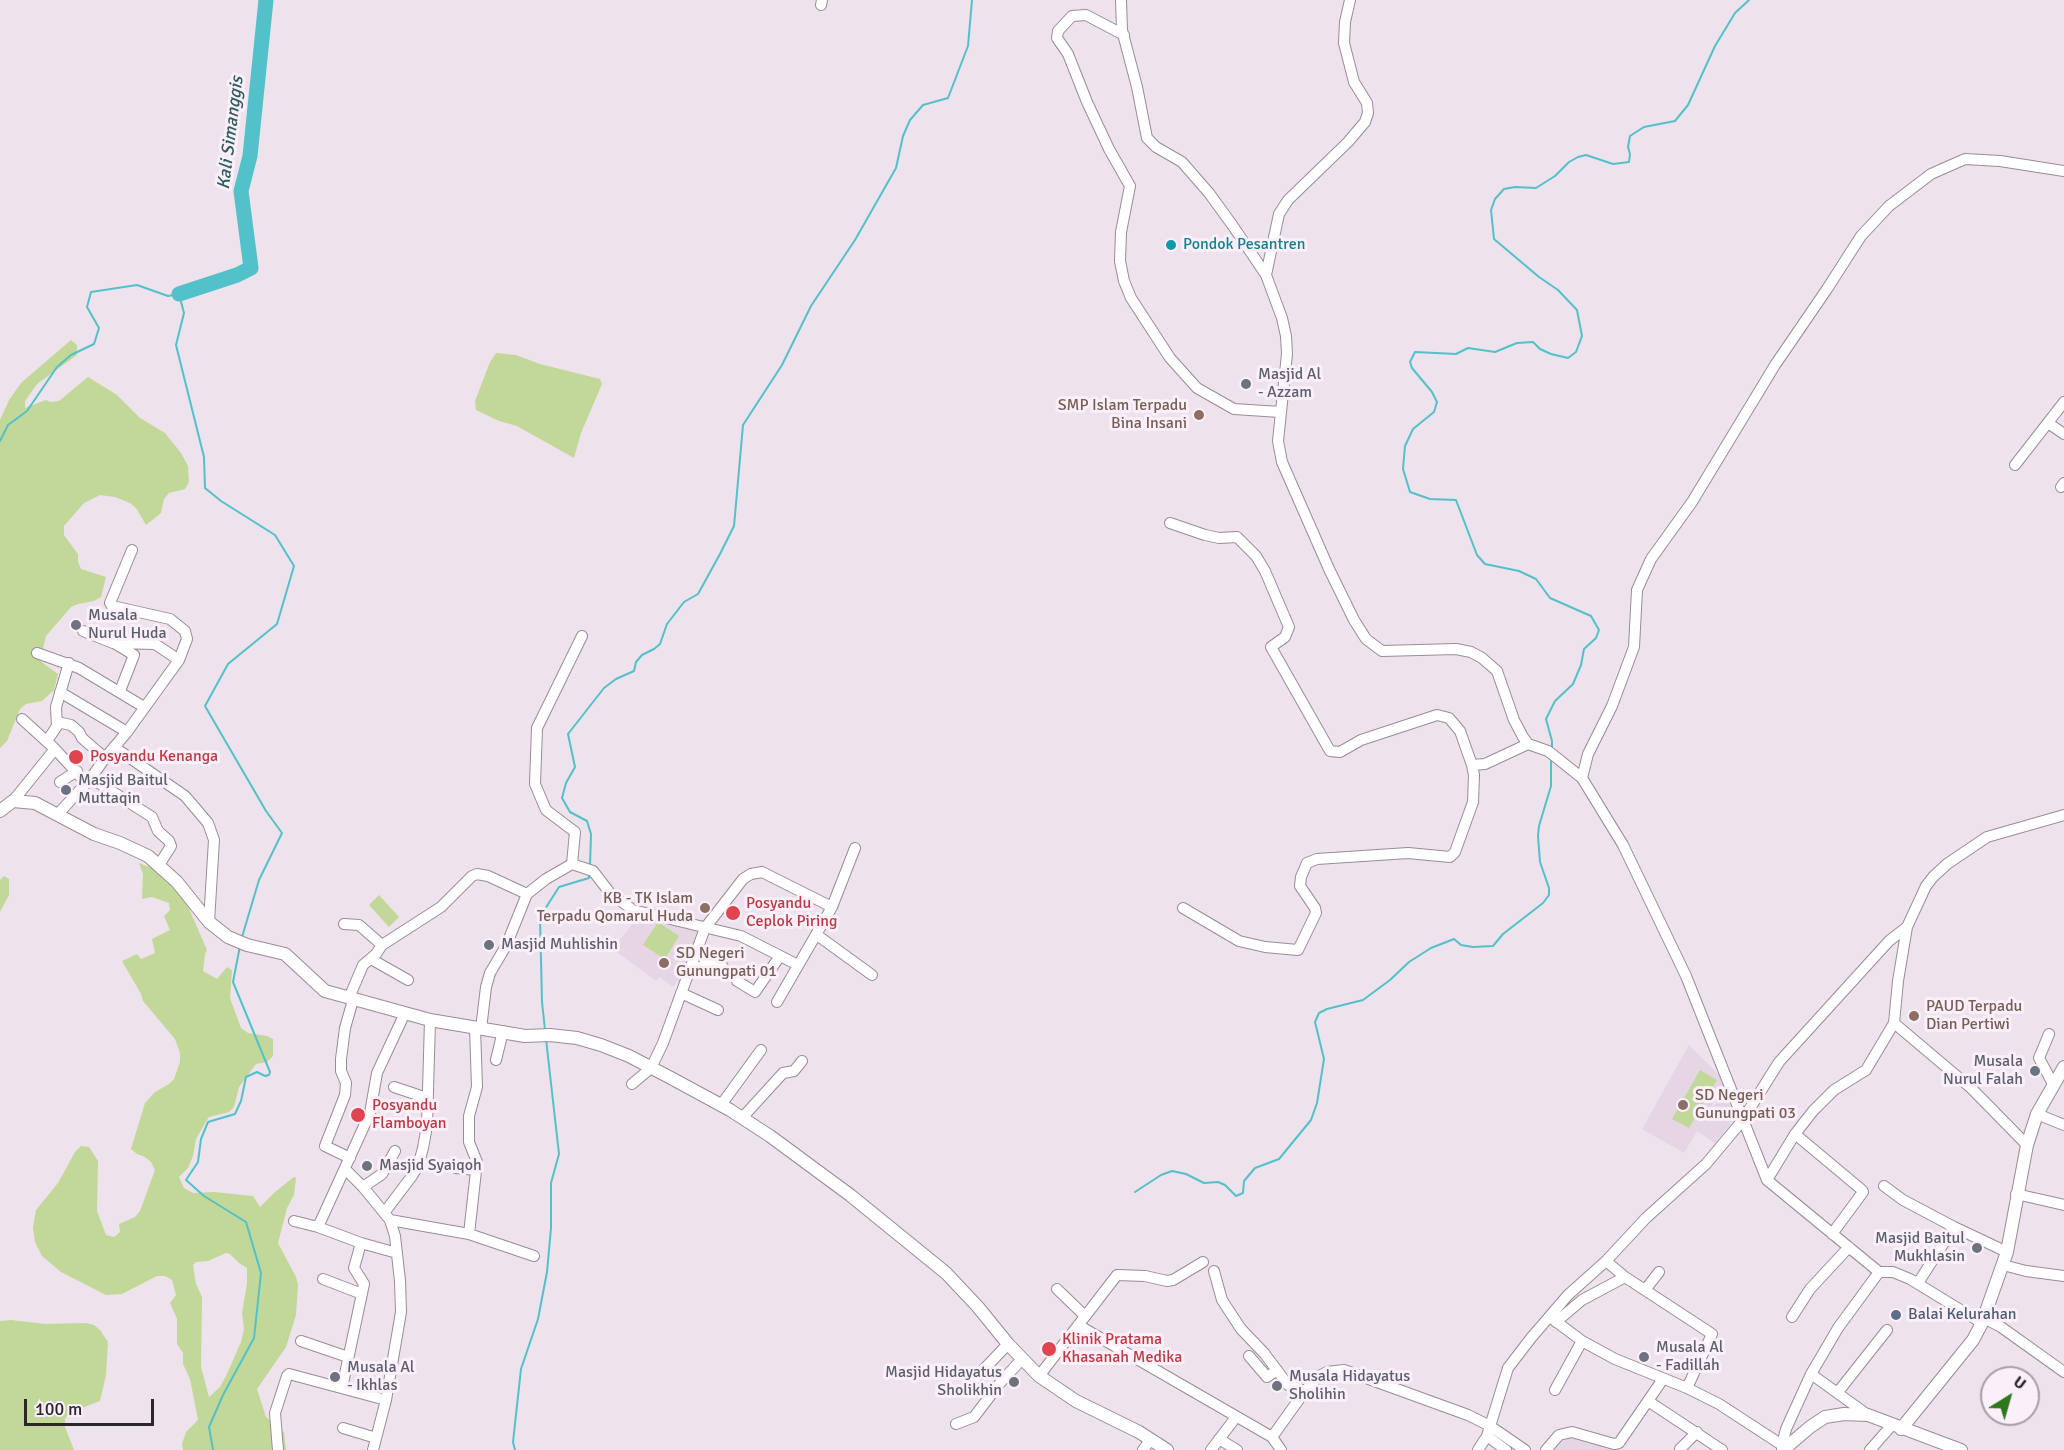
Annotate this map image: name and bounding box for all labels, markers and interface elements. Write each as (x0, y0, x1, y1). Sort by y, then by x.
water label: Kali Simanggis (213, 75, 249, 191)
place label: Pondok Pesantren (1183, 235, 1305, 255)
marker: Pondok Pesantren (1164, 238, 1178, 252)
place label: Masjid Al - Azzam (1258, 365, 1321, 403)
marker: Masjid Al - Azzam (1239, 377, 1253, 391)
place label: SMP Islam Terpadu Bina Insani (1058, 396, 1187, 434)
marker: SMP Islam Terpadu Bina Insani (1192, 408, 1206, 422)
place label: Musala Nurul Huda (88, 606, 167, 644)
marker: Musala Nurul Huda (69, 618, 83, 632)
place label: Posyandu Kenanga (90, 747, 218, 767)
marker: Posyandu Kenanga (67, 748, 85, 766)
place label: Masjid Baitul Muttaqin (78, 771, 168, 809)
marker: Masjid Baitul Muttaqin (59, 783, 73, 797)
place label: KB - TK Islam Terpadu Qomarul Huda (537, 889, 693, 927)
place label: Posyandu Ceplok Piring (746, 894, 838, 932)
marker: KB - TK Islam Terpadu Qomarul Huda (698, 901, 712, 915)
marker: Posyandu Ceplok Piring (724, 904, 742, 922)
place label: Masjid Muhlishin (501, 935, 618, 955)
marker: Masjid Muhlishin (482, 938, 496, 952)
place label: SD Negeri Gunungpati 01 (676, 944, 777, 982)
marker: SD Negeri Gunungpati 01 (657, 956, 671, 970)
place label: PAUD Terpadu Dian Pertiwi (1926, 997, 2022, 1035)
marker: PAUD Terpadu Dian Pertiwi (1907, 1009, 1921, 1023)
place label: Musala Nurul Falah (1943, 1052, 2023, 1090)
marker: Musala Nurul Falah (2028, 1064, 2042, 1078)
place label: SD Negeri Gunungpati 03 (1695, 1086, 1796, 1124)
place label: Posyandu Flamboyan (372, 1096, 447, 1134)
marker: SD Negeri Gunungpati 03 (1676, 1098, 1690, 1112)
marker: Posyandu Flamboyan (349, 1106, 367, 1124)
place label: Masjid Syaiqoh (379, 1156, 482, 1176)
marker: Masjid Syaiqoh (360, 1159, 374, 1173)
place label: Masjid Baitul Mukhlasin (1875, 1229, 1965, 1267)
marker: Masjid Baitul Mukhlasin (1970, 1241, 1984, 1255)
place label: Balai Kelurahan (1908, 1305, 2016, 1325)
marker: Balai Kelurahan (1889, 1308, 1903, 1322)
place label: Klinik Pratama Khasanah Medika (1062, 1330, 1182, 1368)
place label: Musala Al - Fadillah (1656, 1338, 1723, 1376)
marker: Klinik Pratama Khasanah Medika (1040, 1340, 1058, 1358)
marker: Musala Al - Fadillah (1637, 1350, 1651, 1364)
place label: Musala Al - Ikhlas (347, 1358, 414, 1396)
place label: Masjid Hidayatus Sholikhin (885, 1363, 1002, 1401)
north arrow (1980, 1366, 2040, 1426)
place label: Musala Hidayatus Sholihin (1289, 1367, 1410, 1405)
marker: Musala Al - Ikhlas (328, 1370, 342, 1384)
text: U (2009, 1372, 2030, 1394)
marker: Masjid Hidayatus Sholikhin (1007, 1375, 1021, 1389)
marker: Musala Hidayatus Sholihin (1270, 1379, 1284, 1393)
scale bar (27, 1387, 158, 1425)
text: 100 m (35, 1398, 82, 1420)

